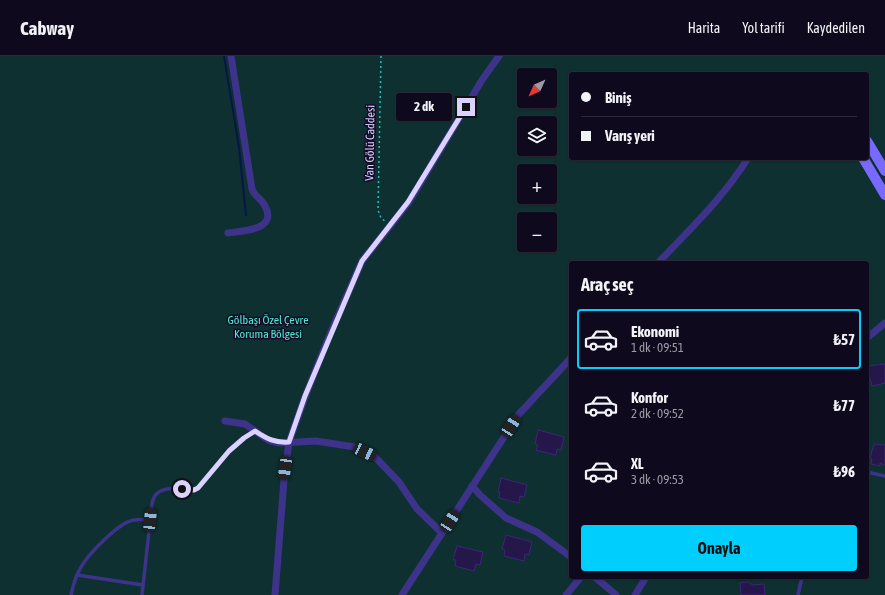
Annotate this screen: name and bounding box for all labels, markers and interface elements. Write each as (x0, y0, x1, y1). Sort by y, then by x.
text: Cabway (20, 17, 74, 39)
text: Harita (688, 20, 720, 36)
text: Yol tarifi (742, 20, 785, 36)
text: Kaydedilen (807, 20, 865, 36)
north arrow (517, 68, 557, 108)
map controls (517, 68, 557, 252)
text: Biniş (605, 89, 632, 106)
callout: 2 dk (396, 93, 452, 121)
route end (457, 98, 475, 116)
text: 2 dk (414, 99, 434, 114)
street label: Van Gölü Caddesi (362, 105, 378, 181)
button: layers (517, 116, 557, 156)
text: Varış yeri (605, 127, 655, 144)
button: + (517, 164, 557, 204)
button: − (517, 212, 557, 252)
text: Araç seç (581, 274, 633, 295)
park label: Gölbaşı Özel Çevre Koruma Bölgesi (227, 313, 309, 341)
icon: car (583, 321, 619, 357)
text: Ekonomi (631, 323, 679, 340)
text: ₺57 (833, 331, 855, 348)
text: 1 dk · 09:51 (631, 340, 684, 355)
icon: car (583, 387, 619, 423)
text: Konfor (631, 389, 668, 406)
text: ₺77 (833, 397, 855, 414)
text: 2 dk · 09:52 (631, 406, 684, 421)
car (499, 413, 523, 439)
car (352, 441, 378, 463)
icon: car (583, 453, 619, 489)
car (277, 455, 293, 481)
text: XL (631, 455, 644, 472)
text: ₺96 (833, 463, 855, 480)
text: 3 dk · 09:53 (631, 472, 684, 487)
route start (173, 480, 191, 498)
car (143, 507, 157, 533)
car (438, 508, 462, 534)
button: Onayla (581, 525, 857, 571)

